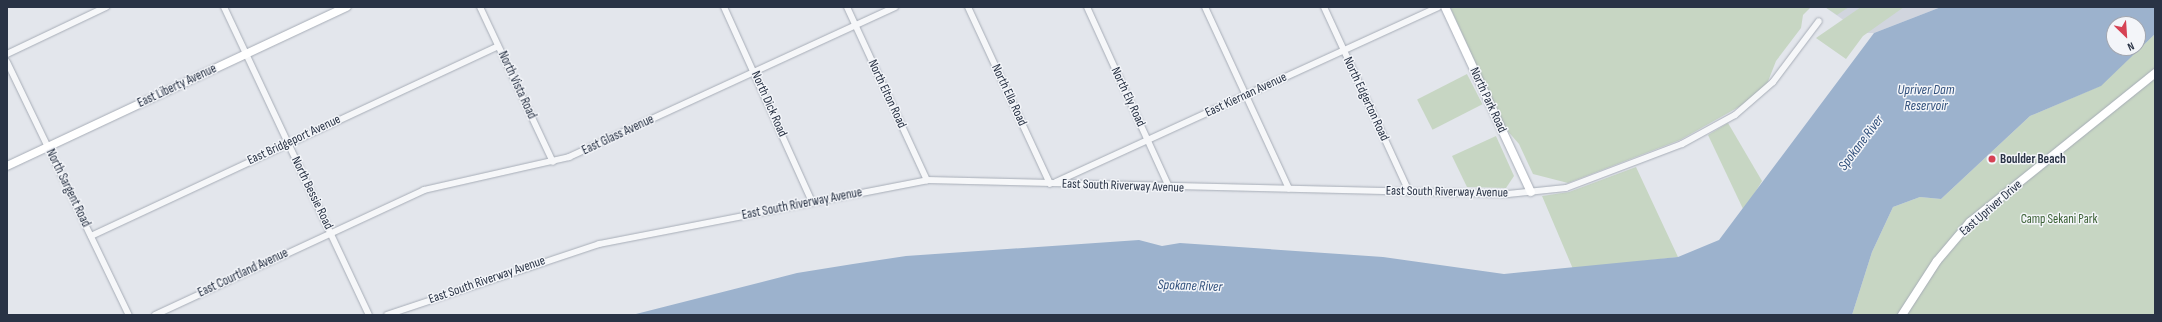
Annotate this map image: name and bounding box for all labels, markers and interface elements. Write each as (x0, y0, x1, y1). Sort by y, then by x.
north arrow (2106, 16, 2146, 56)
text: N (2125, 39, 2136, 54)
street label: North Vista Road (494, 49, 540, 121)
street label: North Edgerton Road (1340, 54, 1392, 144)
street label: North Elton Road (864, 57, 910, 131)
street label: East Liberty Avenue (135, 61, 219, 111)
street label: North Ella Road (988, 62, 1030, 128)
street label: North Ely Road (1107, 65, 1149, 129)
street label: North Park Road (1466, 65, 1510, 135)
street label: North Dick Road (748, 69, 790, 139)
street label: East Kiernan Avenue (1203, 69, 1289, 121)
water label: Upriver Dam Reservoir (1898, 82, 1954, 114)
street label: East Glass Avenue (579, 111, 657, 159)
street label: East Bridgeport Avenue (245, 112, 343, 168)
water label: Spokane River (1835, 112, 1887, 174)
street label: North Sargent Road (42, 146, 94, 230)
place label: Boulder Beach (2000, 151, 2066, 167)
street label: North Bessie Road (288, 154, 336, 232)
marker: Boulder Beach (1987, 154, 1997, 164)
street label: East South Riverway Avenue (1062, 176, 1184, 196)
street label: East Upriver Drive (1957, 177, 2025, 239)
street label: East South Riverway Avenue (1386, 183, 1508, 201)
street label: East South Riverway Avenue (741, 185, 863, 223)
park label: Camp Sekani Park (2021, 211, 2097, 227)
street label: East Courtland Avenue (195, 245, 291, 301)
street label: East South Riverway Avenue (427, 253, 547, 307)
water label: Spokane River (1157, 276, 1223, 296)

